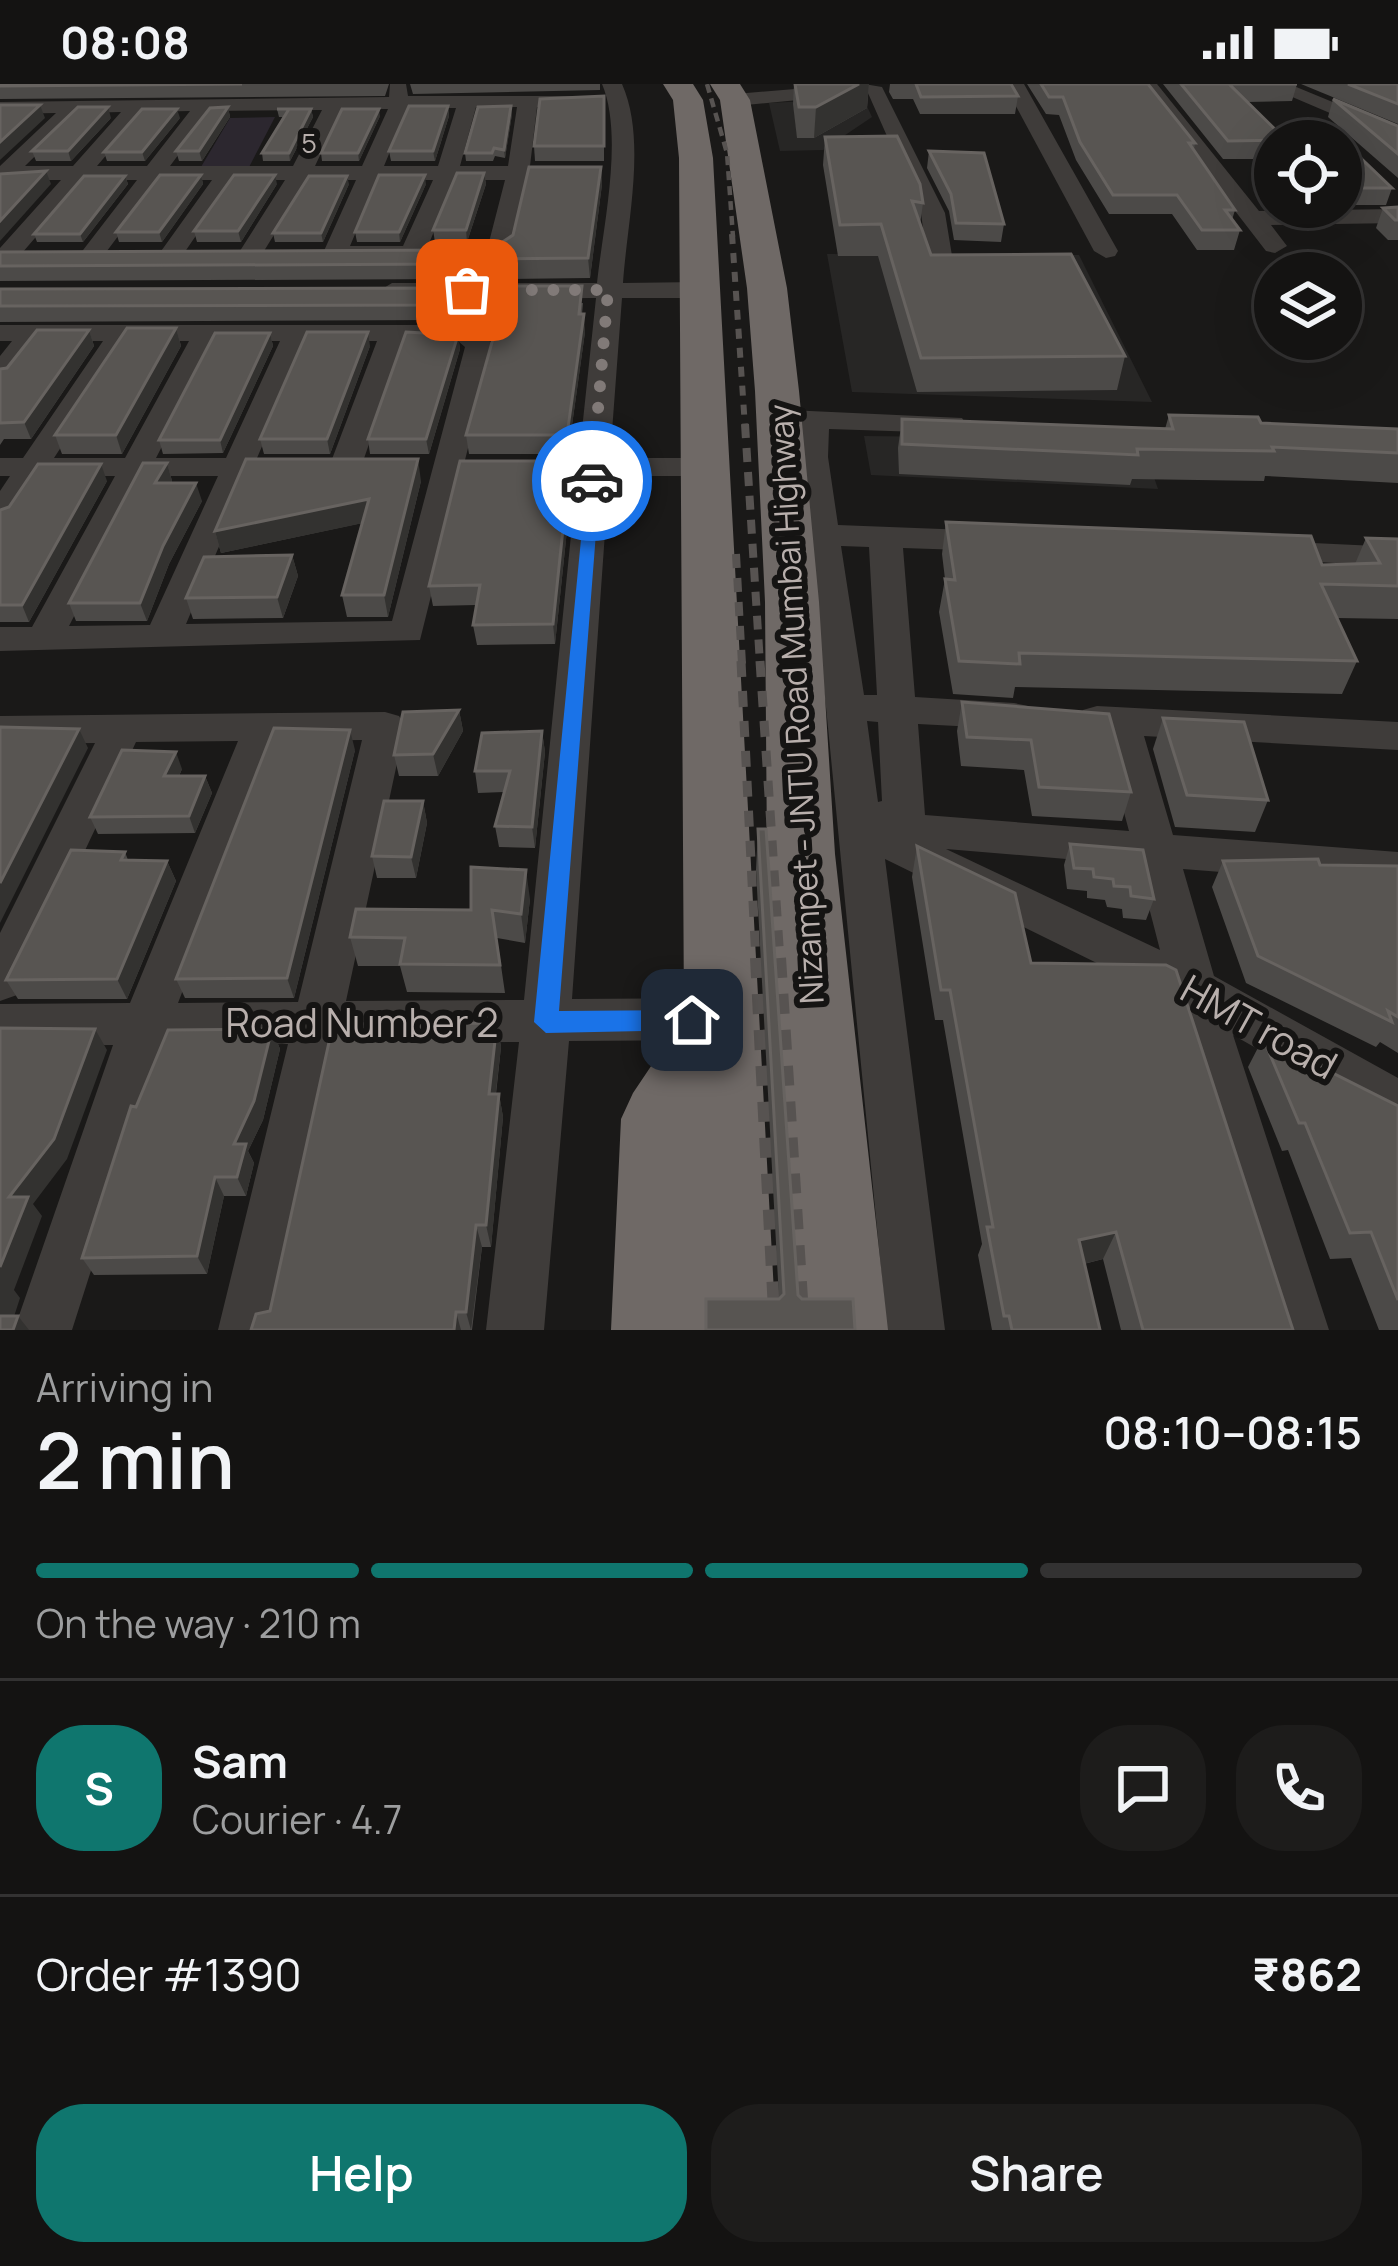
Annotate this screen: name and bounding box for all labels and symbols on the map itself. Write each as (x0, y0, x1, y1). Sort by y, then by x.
street label: 5 (301, 124, 317, 161)
pin (416, 239, 518, 341)
street label: Nizampet - JNTU Road Mumbai Highway (757, 403, 834, 1005)
courier (532, 421, 652, 541)
street label: HMT road (1172, 961, 1347, 1091)
pin (641, 969, 743, 1071)
street label: Road Number 2 (225, 995, 499, 1049)

